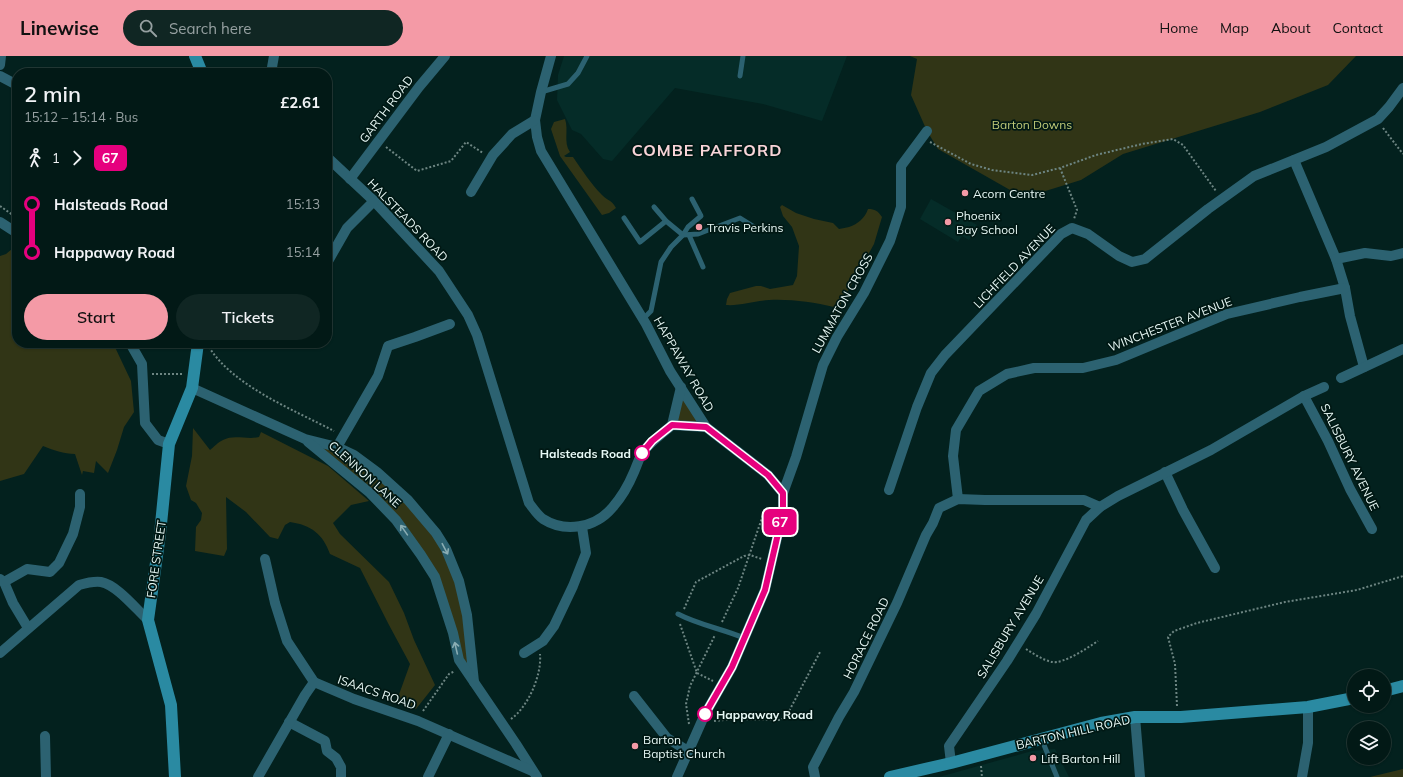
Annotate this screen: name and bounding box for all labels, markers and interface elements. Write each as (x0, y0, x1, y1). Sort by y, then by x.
search box (123, 10, 403, 46)
text: Linewise (20, 16, 99, 40)
icon: search (137, 17, 159, 39)
text: Search here (169, 19, 251, 38)
text: Home (1159, 19, 1198, 37)
text: Map (1220, 19, 1249, 37)
text: About (1271, 19, 1311, 37)
text: Contact (1333, 19, 1383, 37)
street label: GARTH ROAD (356, 72, 416, 146)
text: 2 min (24, 80, 81, 108)
text: £2.61 (280, 93, 320, 112)
text: 15:12 – 15:14 · Bus (24, 109, 138, 125)
park label: Barton Downs (992, 117, 1072, 132)
district label: COMBE PAFFORD (632, 140, 782, 160)
icon: walk (24, 147, 46, 169)
icon: forward (66, 147, 88, 169)
text: 67 (102, 149, 119, 167)
text: 1 (52, 150, 60, 166)
street label: HALSTEADS ROAD (365, 175, 451, 265)
place label: Acorn Centre (973, 186, 1045, 201)
marker: Acorn Centre (960, 188, 970, 198)
text: Halsteads Road (54, 195, 168, 214)
text: 15:13 (286, 196, 320, 212)
place label: Phoenix Bay School (956, 208, 1018, 237)
marker: Phoenix Bay School (943, 217, 953, 227)
place label: Travis Perkins (707, 220, 784, 235)
street label: LICHFIELD AVENUE (970, 221, 1058, 311)
marker: Travis Perkins (694, 222, 704, 232)
text: Happaway Road (54, 243, 175, 262)
text: 15:14 (286, 244, 320, 260)
street label: LUMMATON CROSS (808, 250, 876, 356)
street label: WINCHESTER AVENUE (1106, 293, 1234, 355)
button: Start (24, 294, 168, 340)
button: Tickets (176, 294, 320, 340)
street label: HAPPAWAY ROAD (651, 314, 717, 414)
street label: SALISBURY AVENUE (1318, 401, 1382, 513)
street label: CLENNON LANE (326, 438, 404, 510)
marker: Halsteads Road (634, 445, 650, 461)
place label: Halsteads Road (540, 446, 631, 461)
line badge: 67 (762, 509, 798, 535)
text: 67 (772, 513, 788, 531)
street label: FORE STREET (143, 518, 169, 599)
one-way arrow (400, 525, 408, 536)
one-way arrow (442, 543, 449, 555)
street label: SALISBURY AVENUE (973, 573, 1047, 681)
street label: HORACE ROAD (840, 595, 892, 681)
one-way arrow (452, 642, 459, 655)
map controls (1347, 669, 1391, 765)
button: locate (1347, 669, 1391, 713)
street label: ISAACS ROAD (336, 672, 418, 712)
marker: Happaway Road (697, 706, 713, 722)
place label: Happaway Road (716, 707, 813, 722)
street label: BARTON HILL ROAD (1014, 712, 1132, 752)
button: layers (1347, 721, 1391, 765)
place label: Barton Baptist Church (643, 732, 725, 761)
marker: Barton Baptist Church (630, 741, 640, 751)
place label: Lift Barton Hill (1041, 751, 1120, 766)
marker: Lift Barton Hill (1028, 753, 1038, 763)

